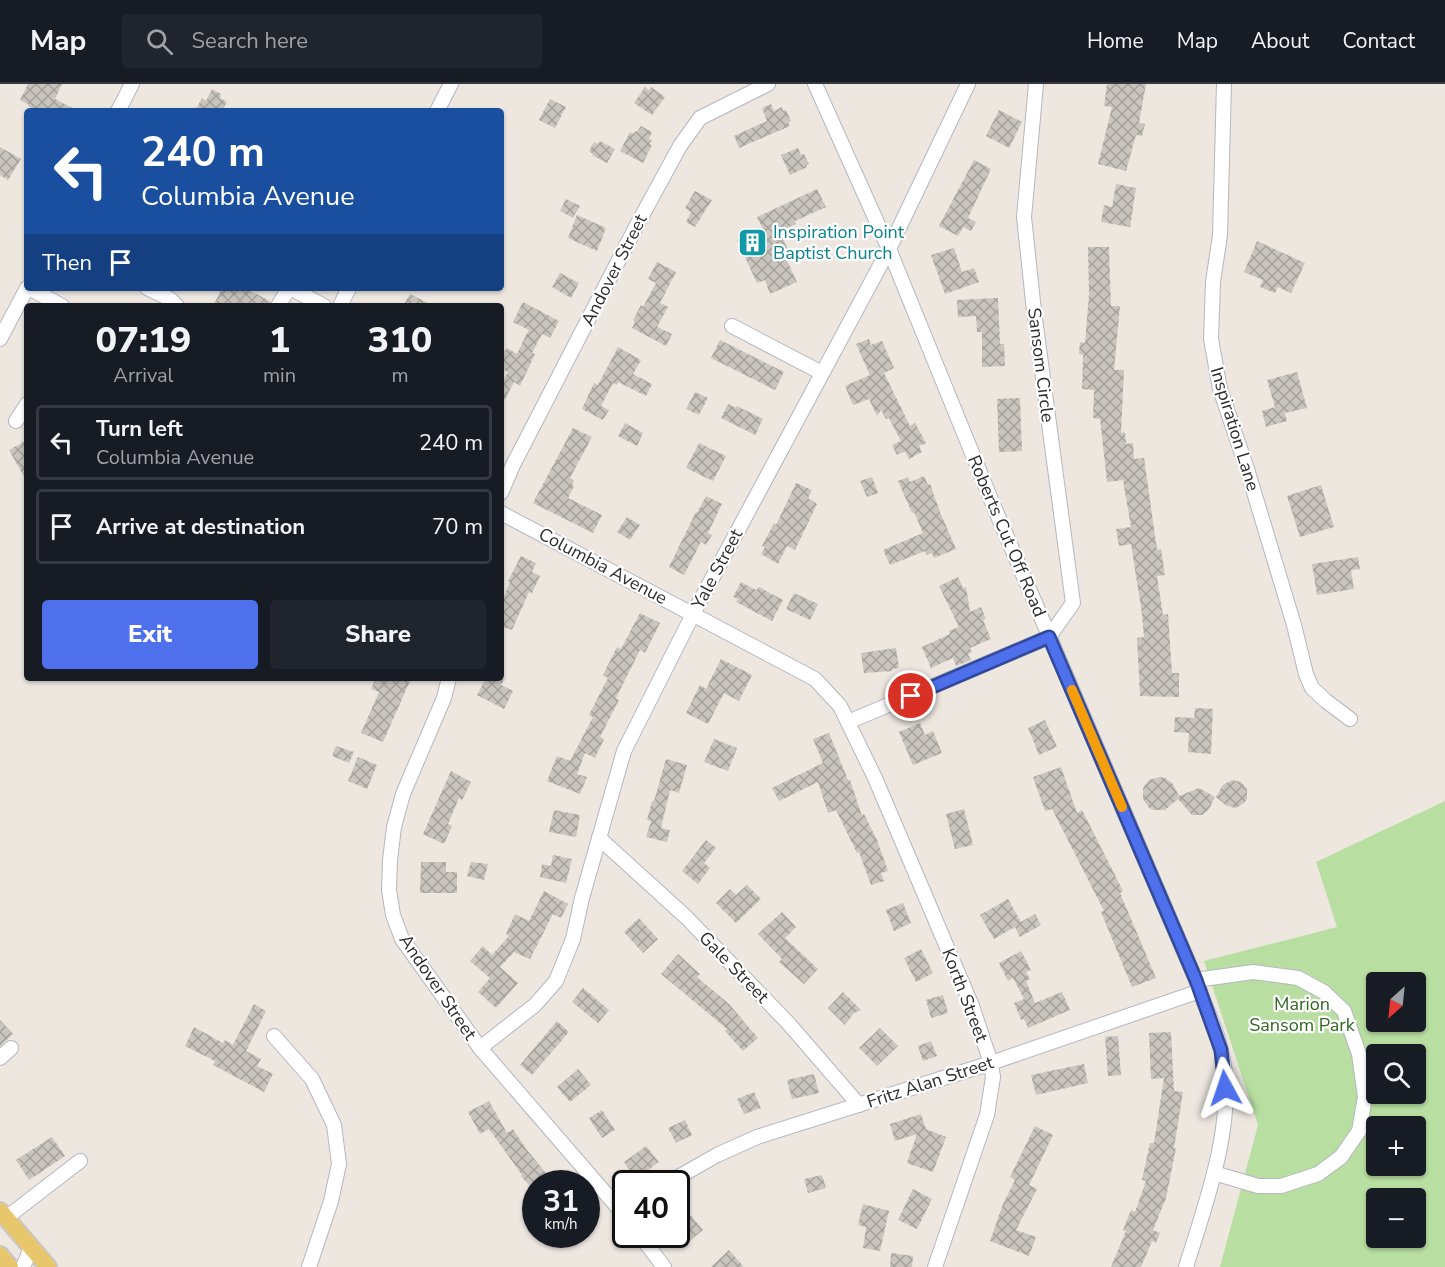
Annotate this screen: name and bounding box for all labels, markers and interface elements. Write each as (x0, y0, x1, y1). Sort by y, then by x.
search box (122, 14, 542, 68)
text: Map (30, 22, 86, 60)
icon: search (143, 25, 176, 58)
text: Search here (191, 26, 308, 56)
text: Home (1087, 27, 1144, 55)
text: Map (1177, 27, 1218, 55)
text: About (1251, 27, 1309, 55)
text: Contact (1342, 27, 1415, 55)
text: 240 m (141, 124, 265, 181)
icon: left (42, 132, 120, 210)
text: Columbia Avenue (141, 178, 355, 215)
street label: Andover Street (575, 209, 653, 330)
place label: Inspiration Point Baptist Church (773, 220, 905, 265)
building icon: Inspiration Point Baptist Church (736, 226, 768, 258)
icon: arrive (104, 246, 137, 279)
text: Then (42, 248, 92, 278)
street label: Sansom Circle (1022, 306, 1060, 424)
text: 07:19 (96, 316, 191, 365)
text: 1 (269, 316, 290, 365)
text: 310 (368, 316, 432, 365)
text: Arrival (113, 362, 174, 389)
text: min (263, 362, 296, 389)
text: m (391, 362, 409, 389)
street label: Inspiration Lane (1205, 364, 1265, 494)
text: Turn left (96, 414, 183, 444)
icon: left (45, 426, 78, 459)
text: 240 m (419, 428, 483, 458)
text: Columbia Avenue (96, 444, 254, 471)
street label: Roberts Cut Off Road (962, 452, 1052, 620)
icon: arrive (45, 510, 78, 543)
text: Arrive at destination (96, 512, 305, 542)
text: 70 m (432, 512, 483, 542)
street label: Columbia Avenue (534, 522, 672, 610)
street label: Yale Street (685, 524, 748, 614)
button: Exit (42, 600, 258, 669)
button: Share (270, 600, 486, 669)
pin (885, 670, 936, 721)
icon: arrive (894, 679, 927, 712)
street label: Gale Street (694, 926, 775, 1009)
street label: Andover Street (394, 929, 483, 1045)
street label: Korth Street (936, 945, 994, 1046)
north arrow (1366, 972, 1426, 1032)
map controls (1366, 972, 1426, 1248)
park label: Marion Sansom Park (1249, 992, 1356, 1037)
button: search (1366, 1044, 1426, 1104)
street label: Fritz Alan Street (864, 1050, 997, 1114)
position arrow (1193, 1056, 1257, 1120)
button: + (1366, 1116, 1426, 1176)
speed limit sign: 40 (612, 1170, 690, 1248)
text: 31 (543, 1181, 579, 1222)
button: − (1366, 1188, 1426, 1248)
text: km/h (544, 1214, 578, 1234)

